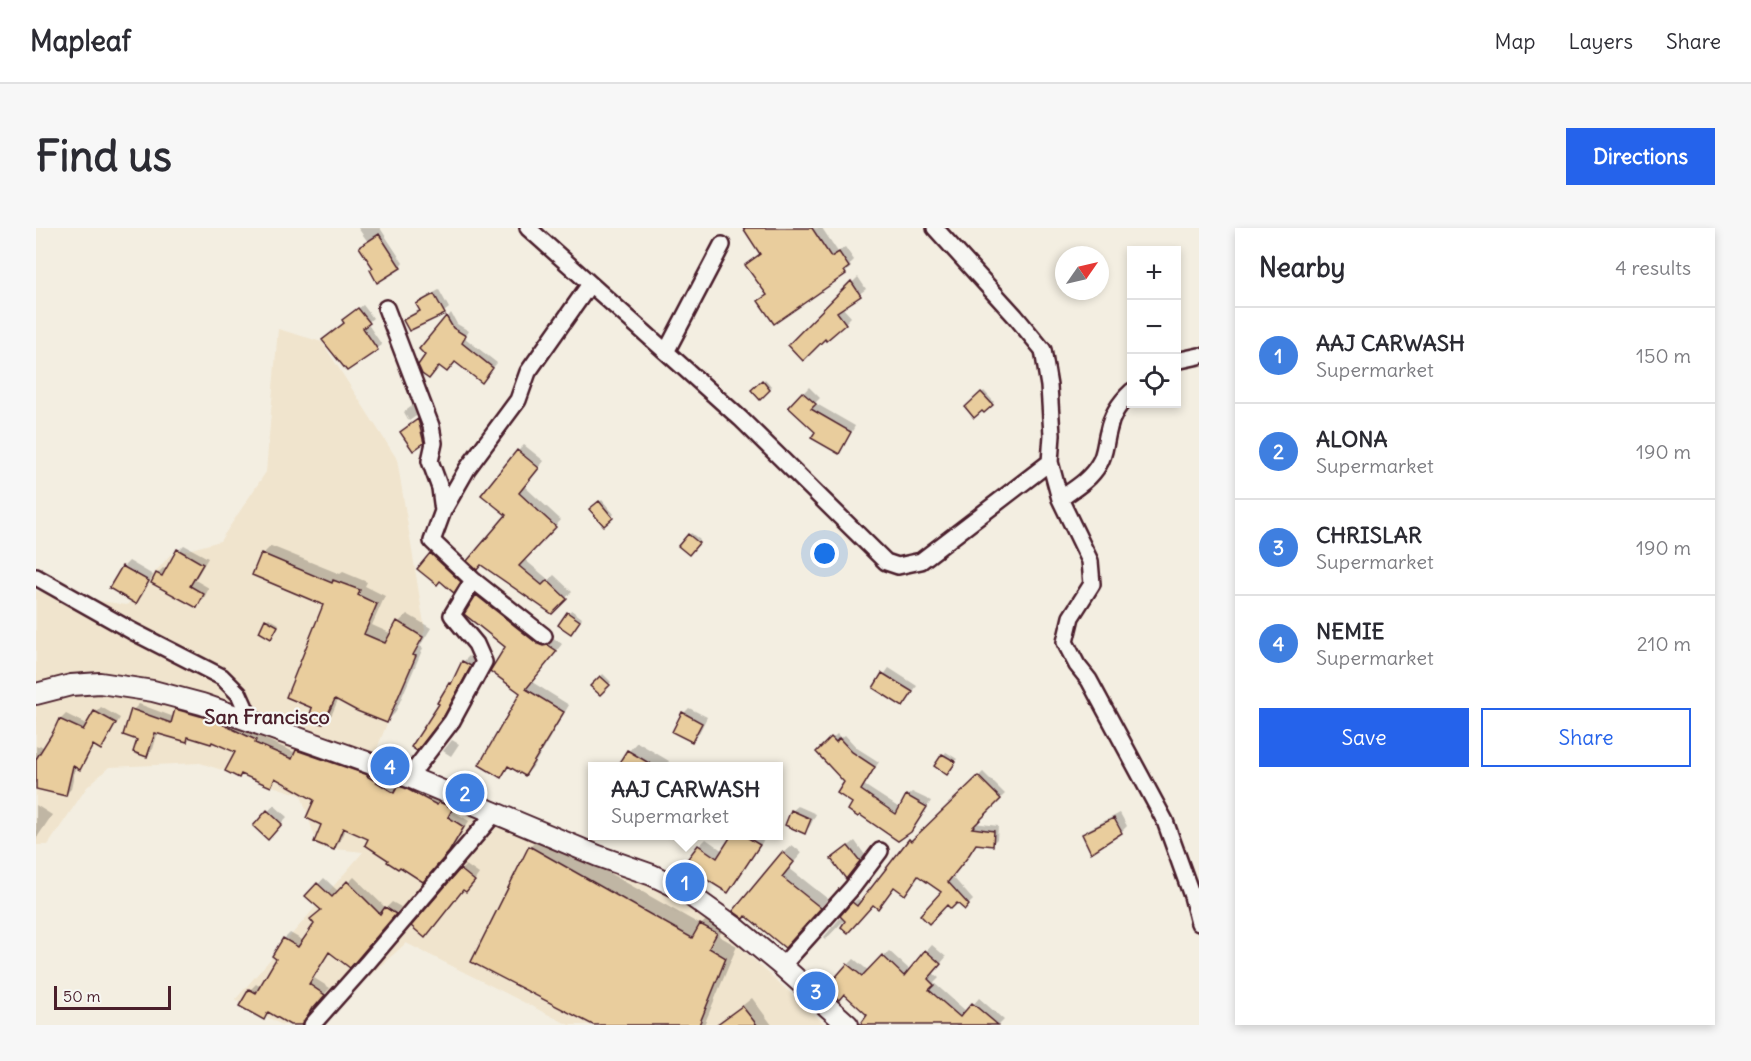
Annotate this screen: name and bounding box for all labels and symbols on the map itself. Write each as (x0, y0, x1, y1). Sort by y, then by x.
north arrow (1055, 246, 1109, 300)
your location (810, 539, 839, 568)
district label: San Francisco (204, 704, 330, 729)
pin: 4 (370, 744, 410, 788)
pin: 2 (446, 770, 484, 816)
pin: 1 (666, 860, 704, 904)
pin: 3 (796, 968, 836, 1014)
scale bar (54, 983, 171, 1010)

